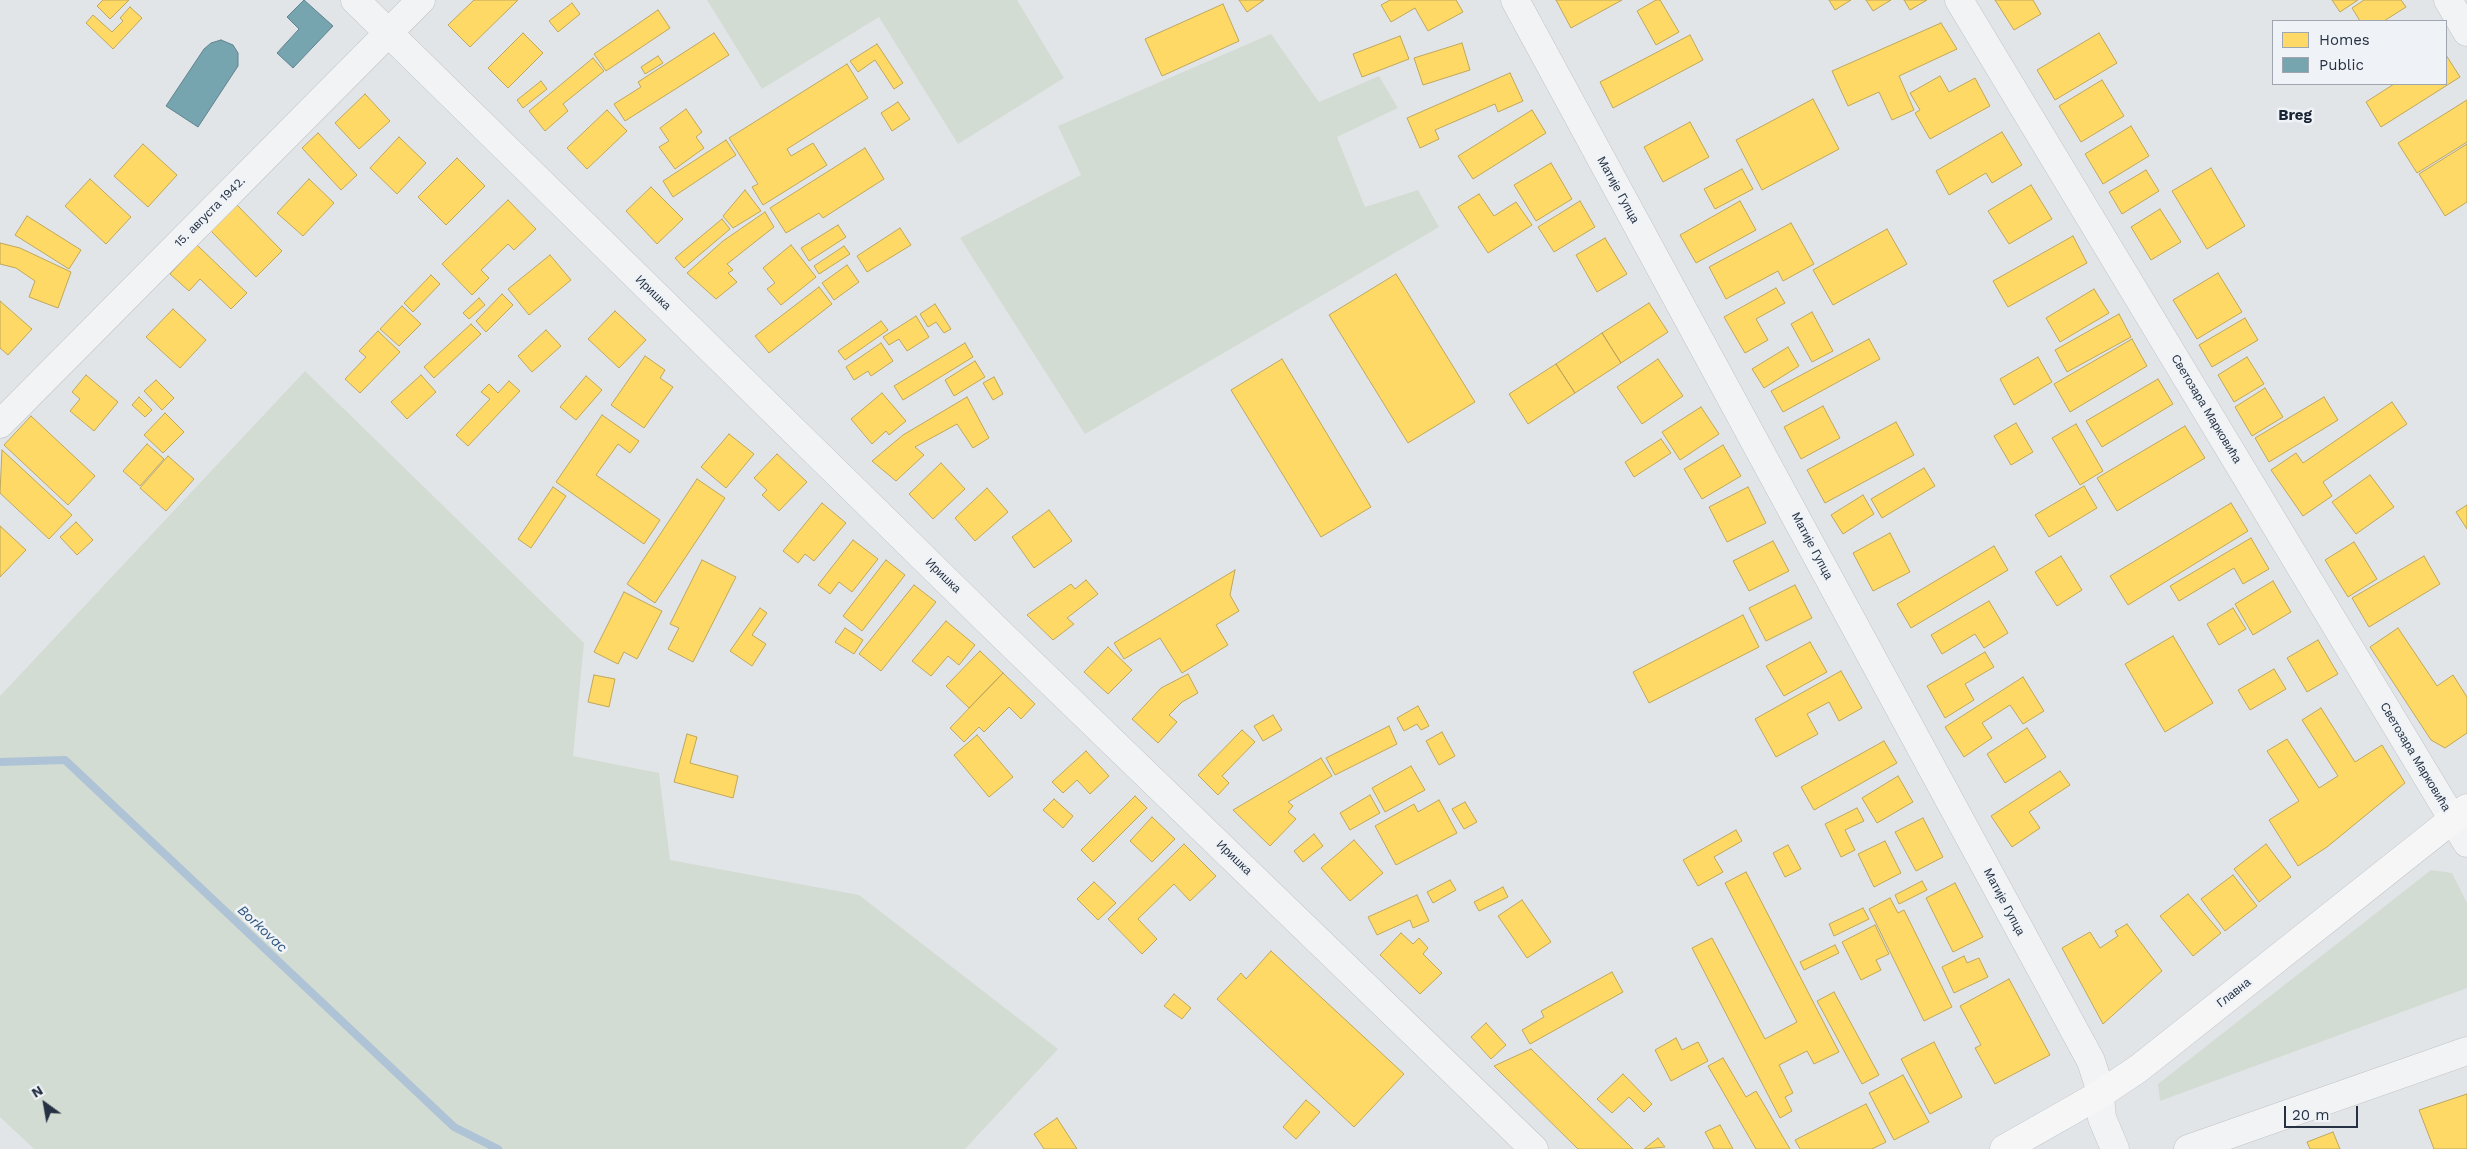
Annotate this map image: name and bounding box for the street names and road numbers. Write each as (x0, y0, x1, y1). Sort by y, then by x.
street label: Матије Гупца (1594, 154, 1642, 226)
street label: 15. августа 1942. (172, 174, 248, 250)
street label: Иришка (632, 273, 674, 313)
street label: Светозара Марковића (2168, 352, 2244, 466)
street label: Матије Гупца (1788, 510, 1836, 582)
street label: Иришка (922, 556, 964, 596)
street label: Светозара Марковића (2377, 700, 2453, 814)
street label: Иришка (1213, 838, 1255, 878)
street label: Матије Гупца (1980, 866, 2028, 938)
street label: Главна (2214, 975, 2254, 1011)

